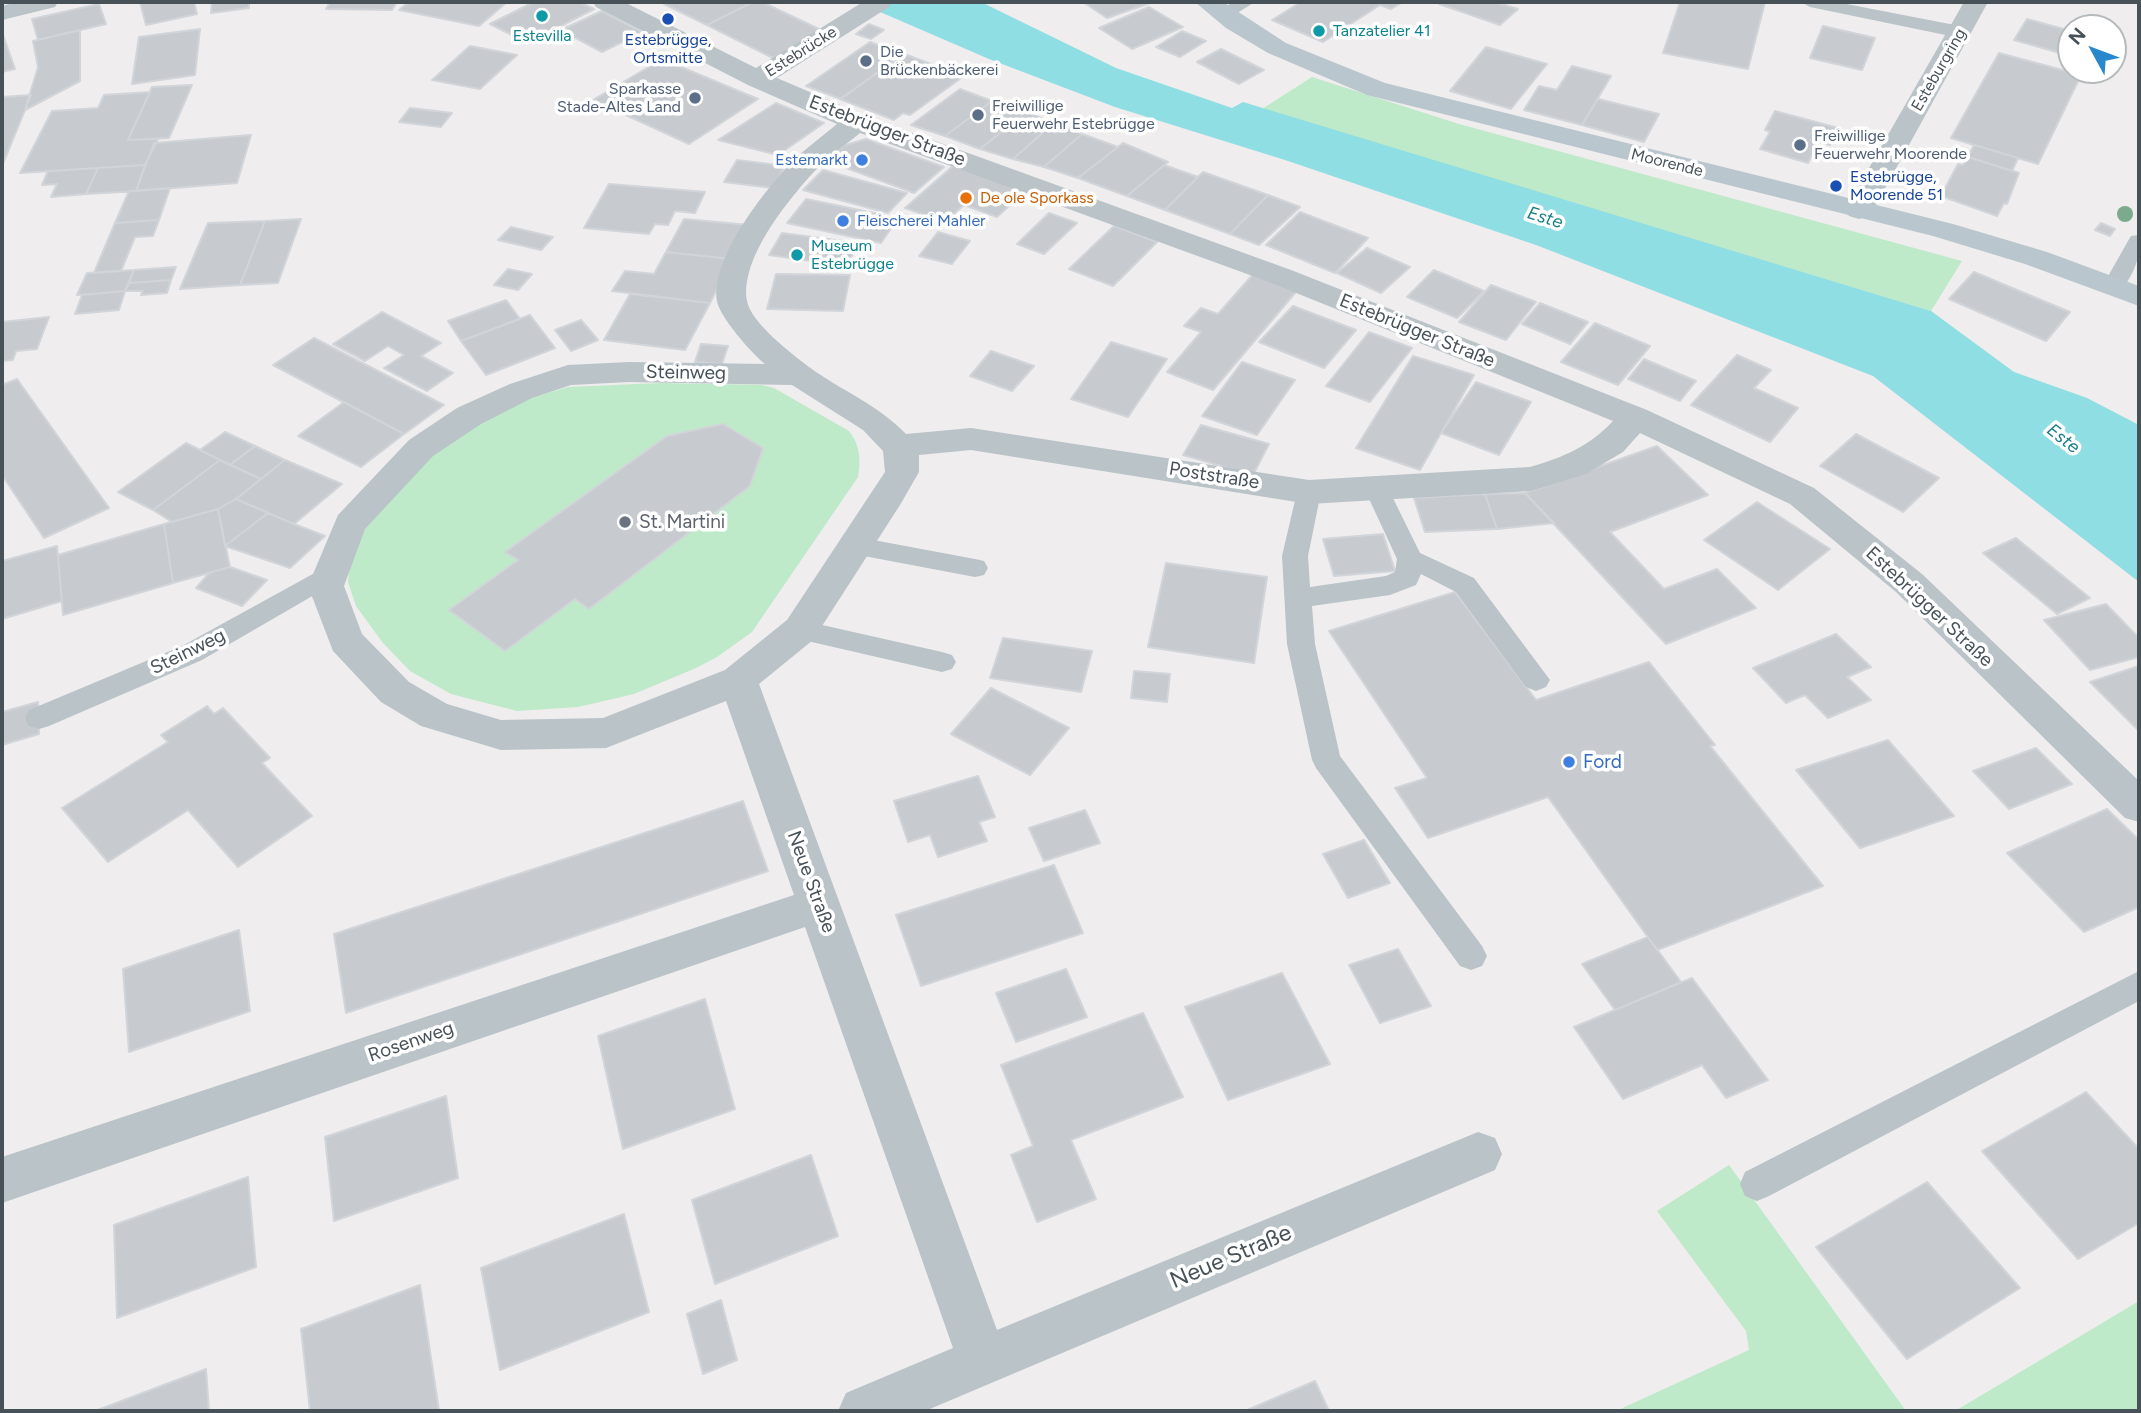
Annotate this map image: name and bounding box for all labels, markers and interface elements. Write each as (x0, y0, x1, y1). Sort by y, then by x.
marker: Estevilla (534, 8, 550, 24)
marker: Estebrügge, Ortsmitte (660, 11, 676, 27)
north arrow (2057, 14, 2127, 84)
place label: Tanzatelier 41 (1333, 21, 1431, 41)
street label: Estebrücke (762, 23, 840, 81)
marker: Tanzatelier 41 (1311, 23, 1327, 39)
text: N (2064, 23, 2091, 49)
street label: Esteburgring (1908, 25, 1970, 115)
place label: Estevilla (513, 26, 571, 46)
place label: Estebrügge, Ortsmitte (625, 30, 711, 68)
place label: Die Brückenbäckerei (880, 42, 998, 80)
marker: Die Brückenbäckerei (858, 53, 874, 69)
place label: Sparkasse Stade-Altes Land (557, 79, 681, 117)
marker: Sparkasse Stade-Altes Land (687, 90, 703, 106)
street label: Estebrügger Straße (806, 91, 968, 171)
place label: Freiwillige Feuerwehr Estebrügge (992, 96, 1155, 134)
marker: Freiwillige Feuerwehr Estebrügge (970, 107, 986, 123)
place label: Freiwillige Feuerwehr Moorende (1814, 126, 1967, 164)
marker: Freiwillige Feuerwehr Moorende (1792, 137, 1808, 153)
street label: Moorende (1629, 145, 1705, 181)
place label: Estemarkt (775, 150, 848, 170)
marker: Estemarkt (854, 152, 870, 168)
place label: Estebrügge, Moorende 51 (1850, 167, 1943, 205)
marker: Estebrügge, Moorende 51 (1828, 178, 1844, 194)
place label: De ole Sporkass (980, 188, 1094, 208)
marker: De ole Sporkass (958, 190, 974, 206)
water label: Este (1525, 202, 1565, 234)
place label: Fleischerei Mahler (857, 211, 986, 231)
marker: Fleischerei Mahler (835, 213, 851, 229)
place label: Museum Estebrügge (811, 236, 894, 274)
marker: Museum Estebrügge (789, 247, 805, 263)
street label: Estebrügger Straße (1336, 289, 1498, 373)
street label: Steinweg (646, 361, 726, 385)
water label: Este (2042, 419, 2084, 459)
street label: Poststraße (1167, 458, 1261, 494)
place label: St. Martini (639, 511, 725, 533)
marker: St. Martini (617, 514, 633, 530)
street label: Estebrügger Straße (1861, 542, 1997, 672)
street label: Steinweg (147, 624, 229, 680)
place label: Ford (1583, 751, 1622, 773)
marker: Ford (1561, 754, 1577, 770)
street label: Neue Straße (782, 828, 840, 936)
street label: Rosenweg (365, 1017, 457, 1067)
street label: Neue Straße (1166, 1219, 1296, 1295)

